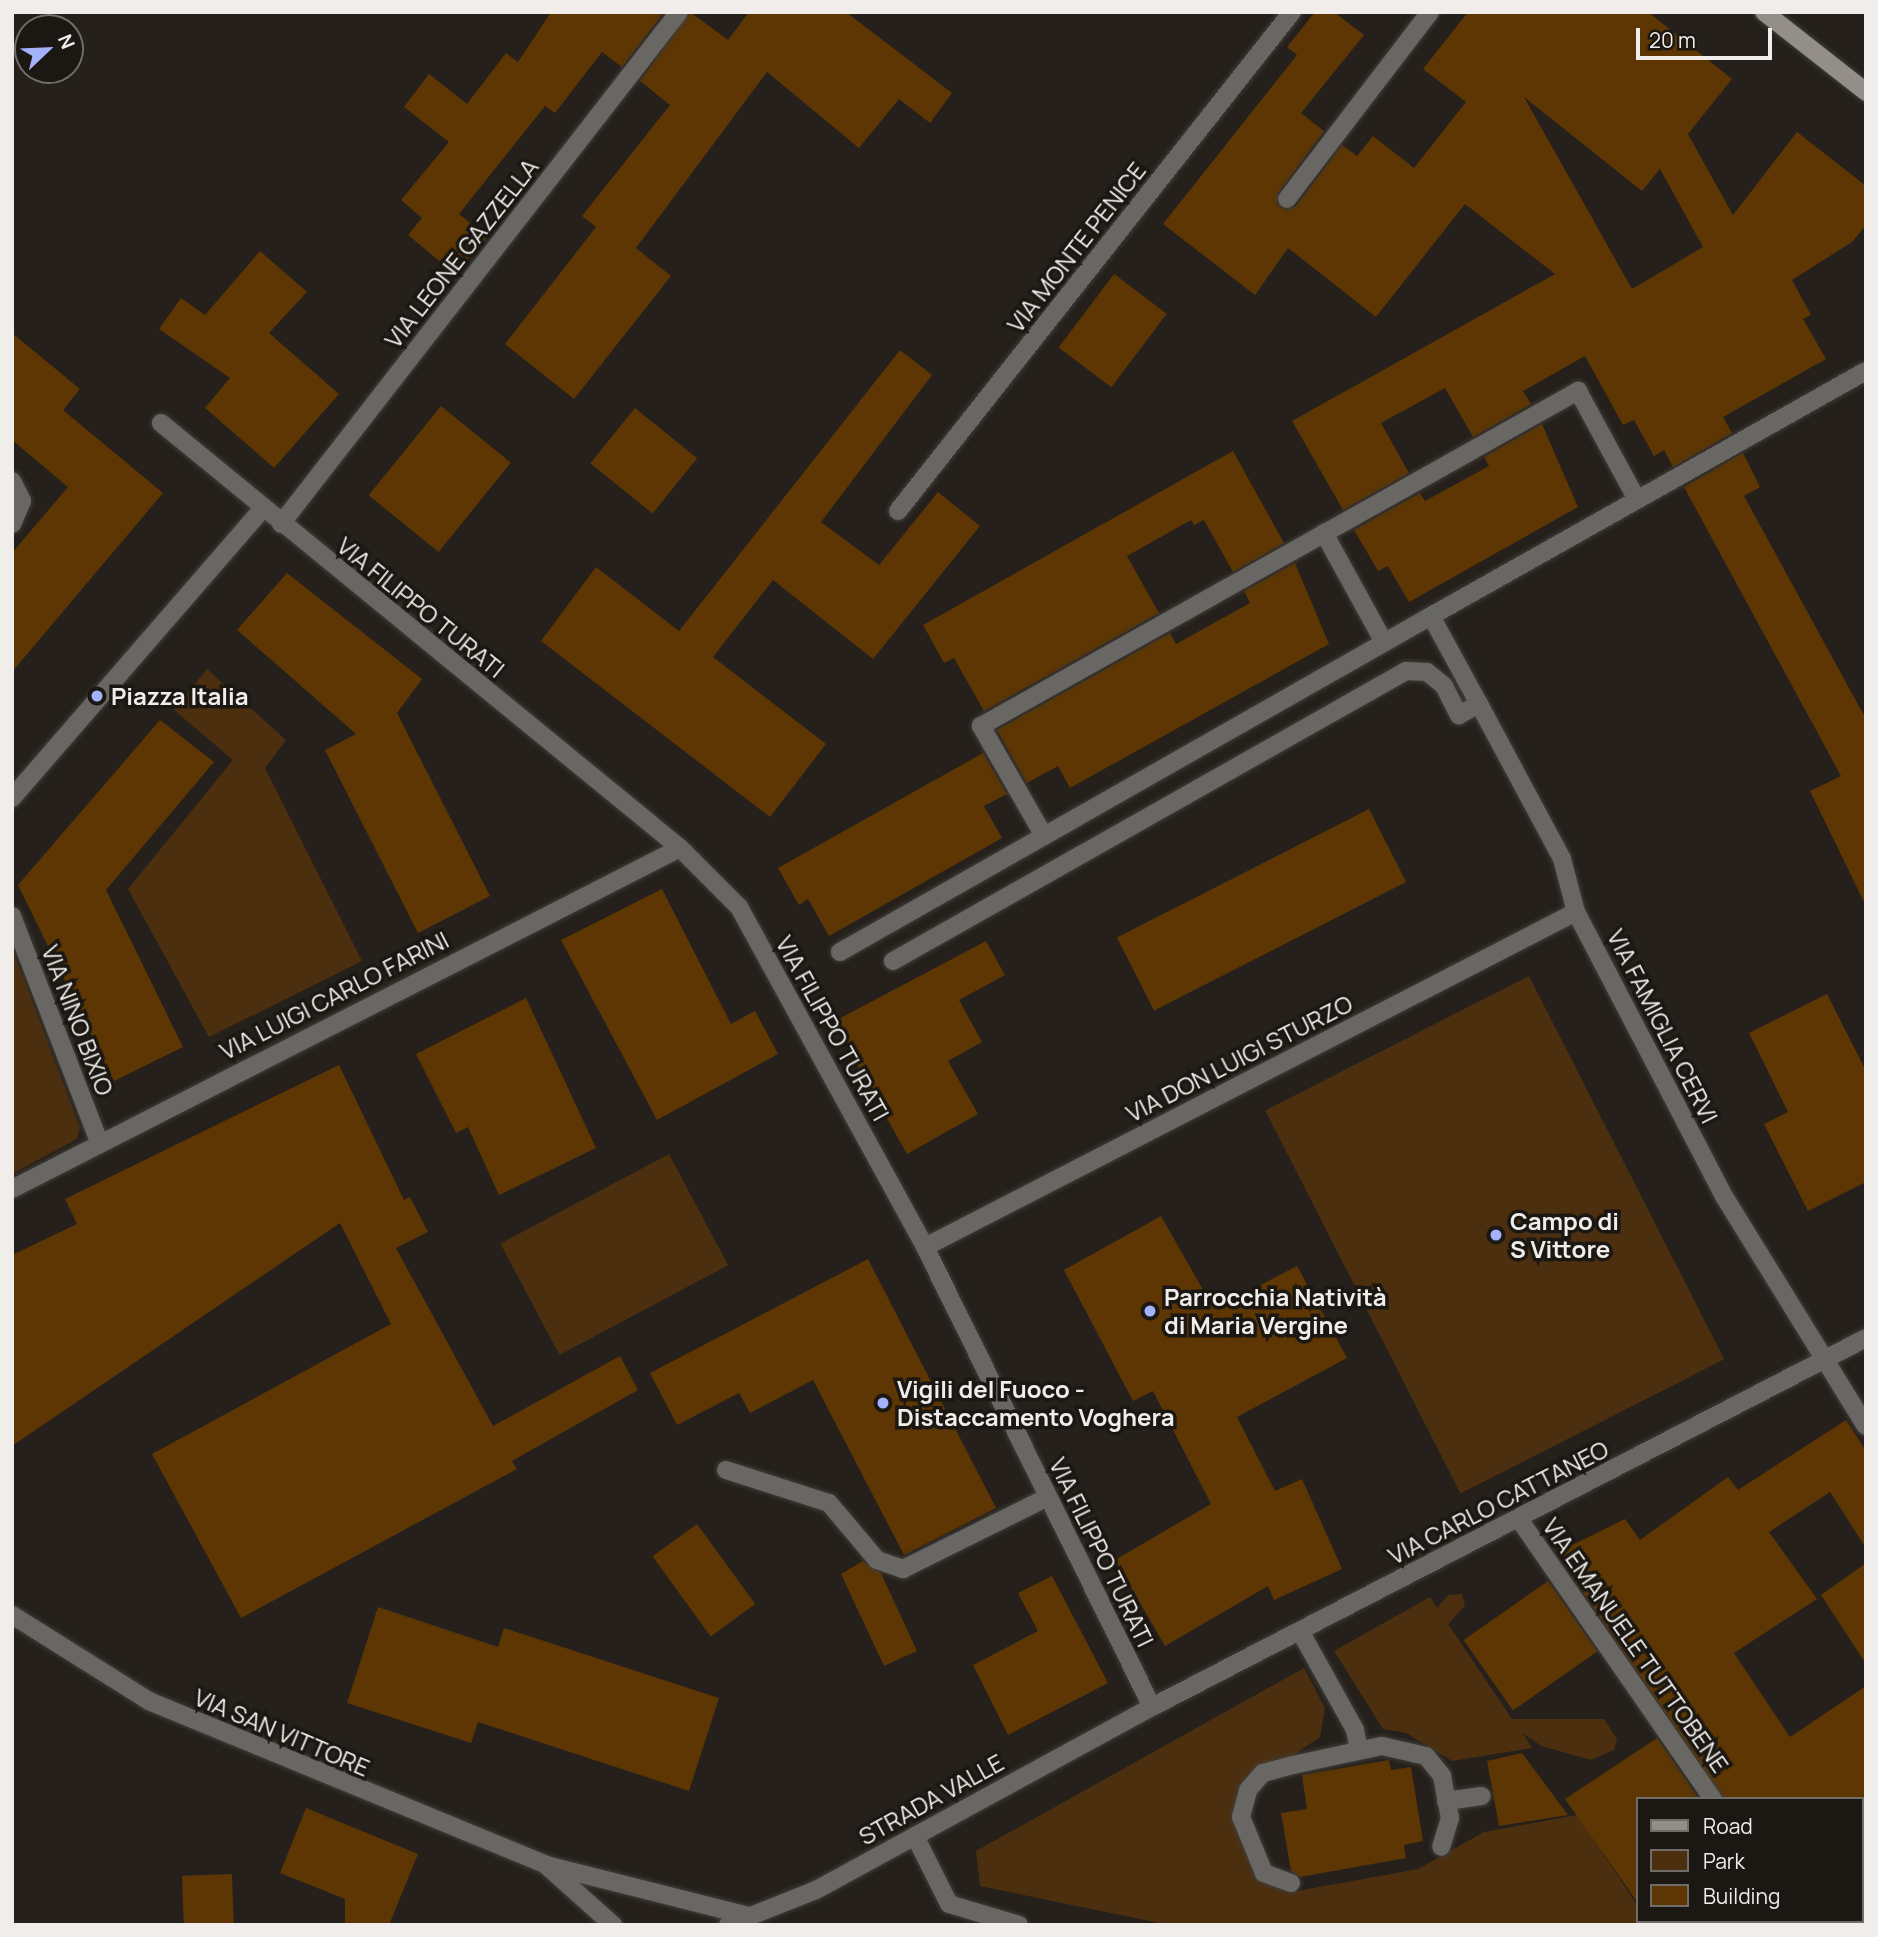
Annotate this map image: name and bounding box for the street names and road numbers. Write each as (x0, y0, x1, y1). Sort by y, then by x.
street label: VIA LEONE GAZZELLA (378, 153, 544, 353)
street label: VIA MONTE PENICE (1001, 156, 1151, 338)
street label: VIA FILIPPO TURATI (332, 531, 510, 683)
street label: VIA FAMIGLIA CERVI (1602, 924, 1724, 1128)
street label: VIA LUIGI CARLO FARINI (215, 925, 453, 1065)
street label: VIA FILIPPO TURATI (770, 931, 896, 1125)
street label: VIA NINO BIXIO (36, 941, 120, 1099)
street label: VIA DON LUIGI STURZO (1121, 988, 1357, 1128)
street label: VIA CARLO CATTANEO (1383, 1434, 1613, 1570)
street label: VIA FILIPPO TURATI (1044, 1453, 1160, 1651)
street label: VIA EMANUELE TUTTOBENE (1537, 1512, 1735, 1778)
street label: VIA SAN VITTORE (190, 1682, 374, 1782)
street label: STRADA VALLE (853, 1747, 1009, 1851)

